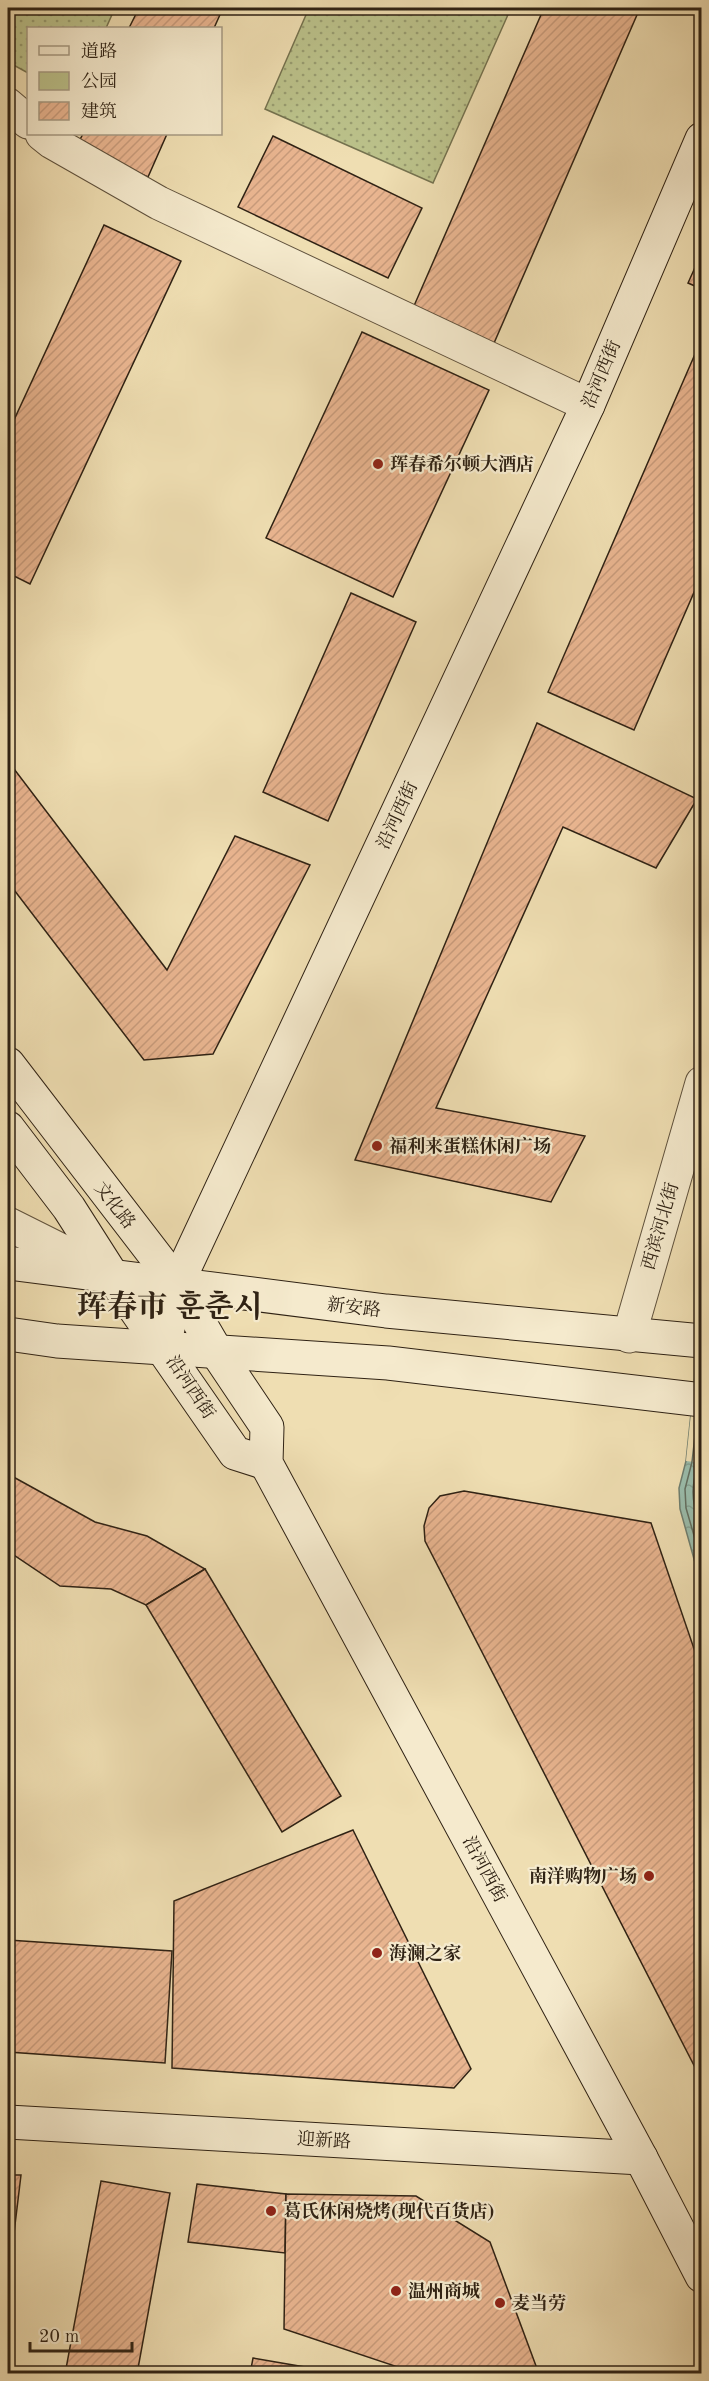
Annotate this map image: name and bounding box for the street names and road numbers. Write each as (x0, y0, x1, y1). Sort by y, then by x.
street label: 沿河西街 (579, 337, 624, 411)
street label: 沿河西街 (374, 779, 421, 852)
street label: 文化路 (90, 1178, 140, 1232)
street label: 西滨河北街 (638, 1180, 682, 1272)
street label: 新安路 (326, 1294, 382, 1320)
street label: 沿河西街 (163, 1352, 219, 1422)
street label: 沿河西街 (459, 1833, 510, 1905)
street label: 迎新路 (297, 2129, 351, 2151)

